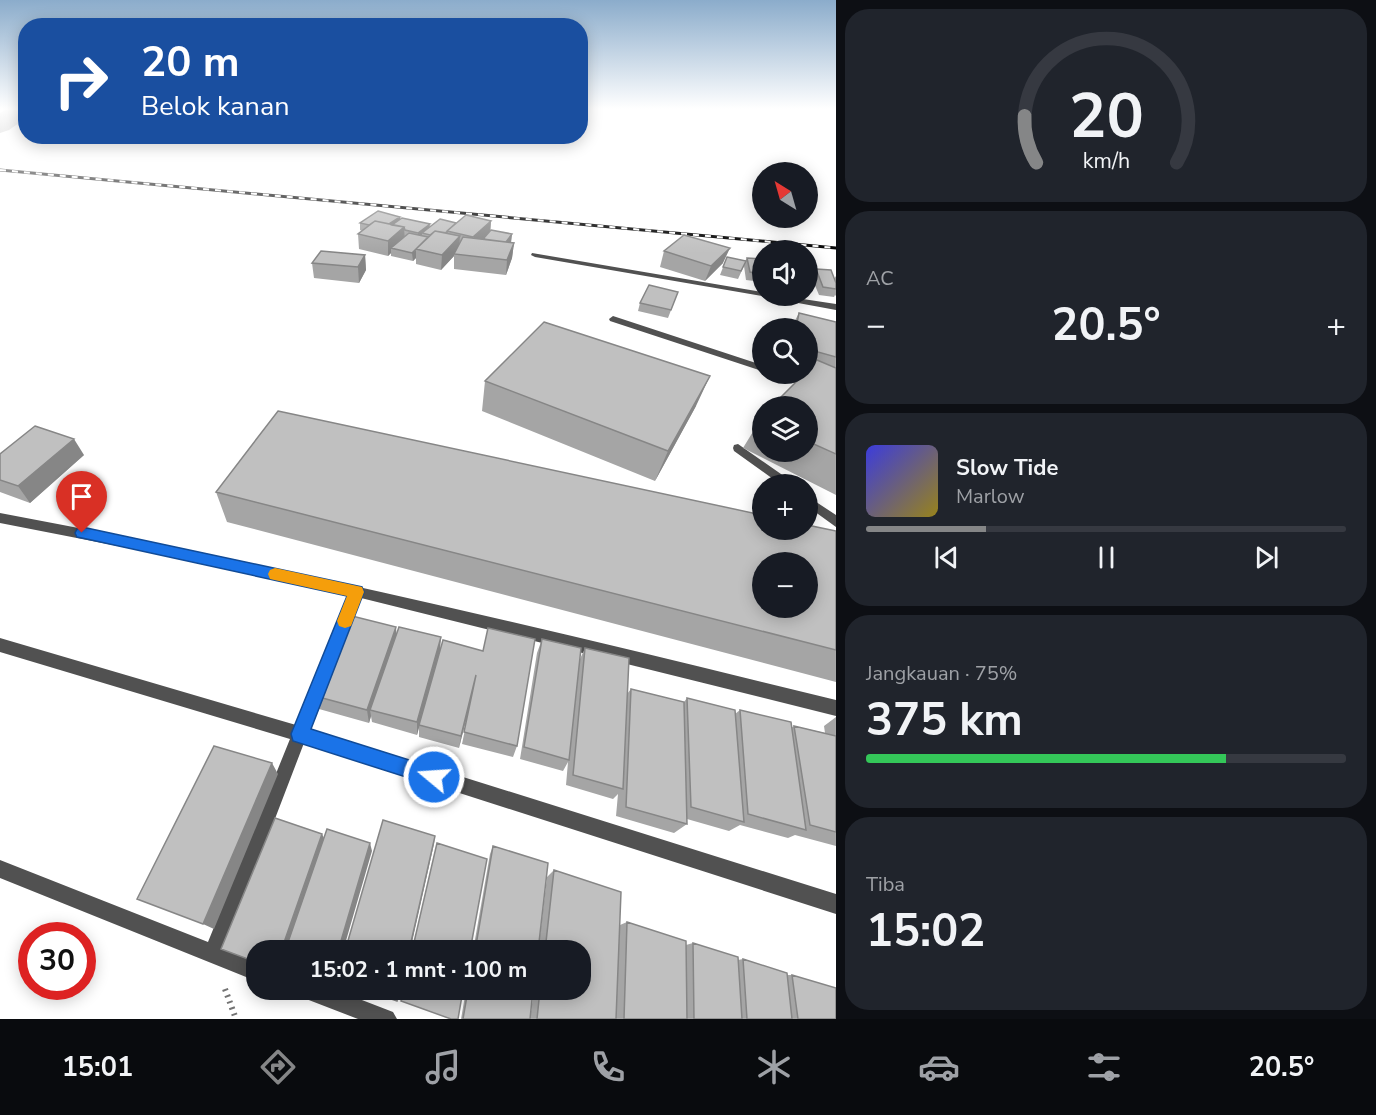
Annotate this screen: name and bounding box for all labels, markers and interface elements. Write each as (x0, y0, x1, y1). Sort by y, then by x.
text: 20 m (141, 34, 240, 91)
icon: right (42, 42, 120, 120)
text: 20 (1069, 74, 1143, 159)
text: Belok kanan (141, 88, 290, 125)
text: km/h (1082, 146, 1130, 176)
north arrow (752, 162, 818, 228)
map controls (752, 162, 818, 618)
button: sound (752, 240, 818, 306)
text: AC (866, 265, 894, 292)
text: 20.5° (1051, 295, 1161, 356)
text: − (866, 303, 886, 348)
text: + (1326, 303, 1346, 348)
button: search (752, 318, 818, 384)
button: layers (752, 396, 818, 462)
text: Slow Tide (956, 453, 1058, 483)
pin (56, 471, 107, 533)
button: + (752, 474, 818, 540)
icon: arrive (65, 480, 98, 513)
text: Marlow (956, 483, 1024, 510)
icon: previous (930, 541, 963, 574)
icon: pause (1090, 541, 1123, 574)
icon: next (1250, 541, 1283, 574)
button: − (752, 552, 818, 618)
text: Jangkauan · 75% (866, 660, 1017, 687)
text: 375 km (866, 690, 1023, 751)
position arrow (402, 745, 466, 809)
text: Tiba (866, 871, 905, 898)
text: 15:02 (866, 901, 985, 962)
speed limit sign: 30 (18, 922, 96, 1000)
text: 15:02 · 1 mnt · 100 m (310, 955, 527, 985)
icon: directions (257, 1046, 299, 1088)
icon: music (422, 1046, 464, 1088)
icon: phone (587, 1046, 629, 1088)
icon: climate (753, 1046, 795, 1088)
icon: car (918, 1046, 960, 1088)
icon: filters (1083, 1046, 1125, 1088)
text: 15:01 (62, 1049, 133, 1086)
text: 20.5° (1249, 1049, 1314, 1086)

